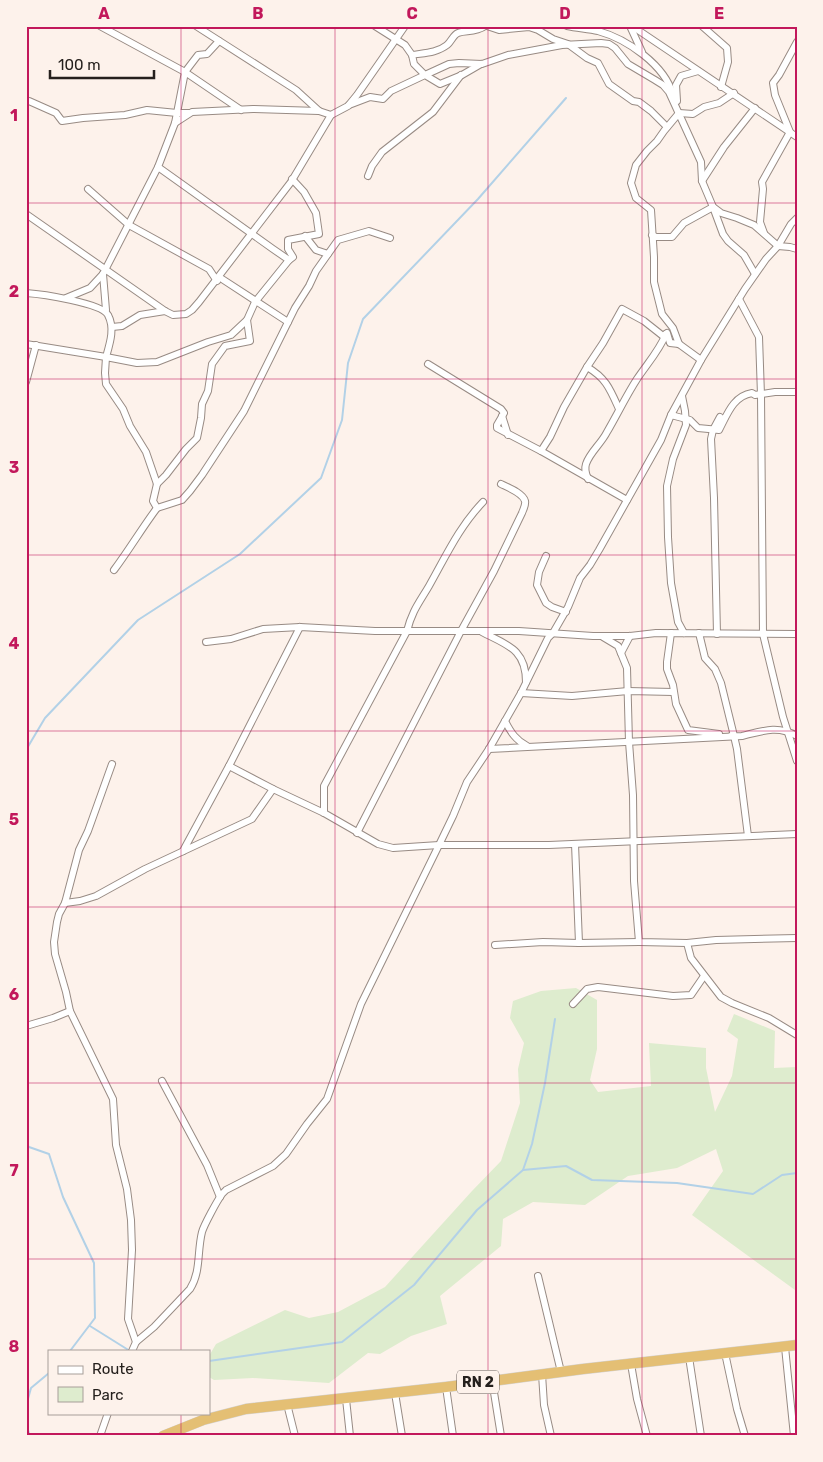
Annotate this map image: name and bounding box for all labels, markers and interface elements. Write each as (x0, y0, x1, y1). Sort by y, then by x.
text: A (98, 4, 110, 23)
text: B (252, 4, 264, 23)
text: C (406, 4, 418, 23)
text: D (559, 4, 571, 23)
text: E (714, 4, 724, 23)
scale bar (50, 48, 154, 80)
text: 100 m (58, 56, 100, 74)
text: 1 (10, 106, 18, 125)
text: 2 (9, 282, 19, 301)
text: 3 (9, 458, 19, 477)
text: 4 (9, 634, 20, 653)
text: 5 (9, 810, 19, 829)
text: 6 (9, 985, 19, 1004)
text: 7 (9, 1161, 19, 1180)
text: 8 (9, 1337, 20, 1356)
legend (48, 1350, 210, 1414)
text: Route (92, 1360, 134, 1378)
road number: RN 2 (457, 1370, 499, 1394)
text: Parc (92, 1386, 124, 1404)

